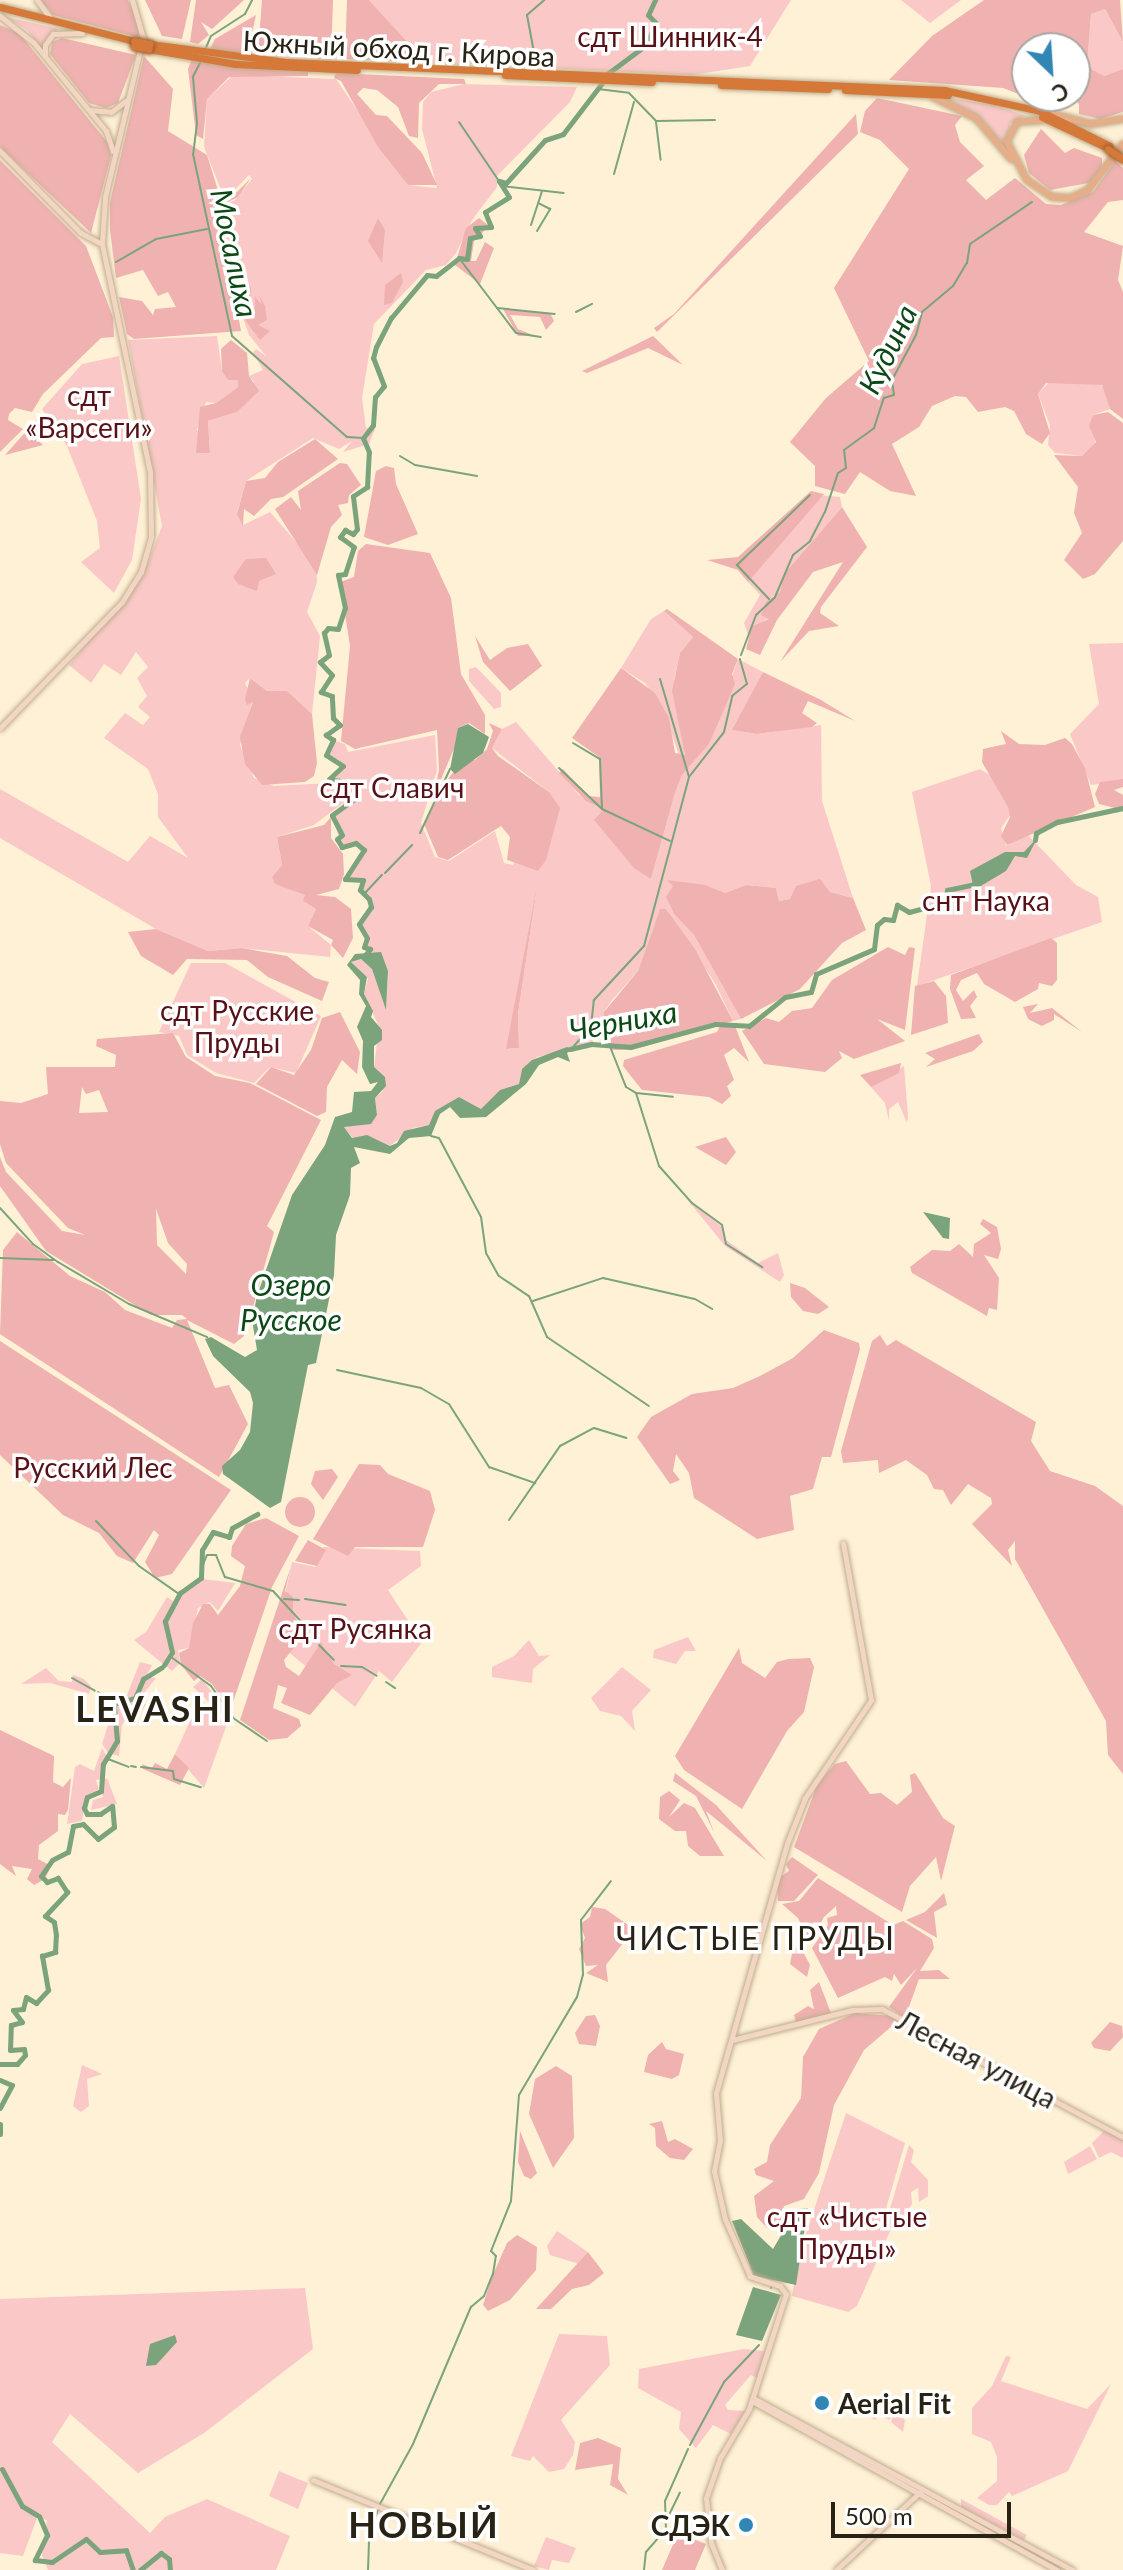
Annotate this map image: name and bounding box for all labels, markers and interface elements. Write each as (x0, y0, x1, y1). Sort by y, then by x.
park label: сдт Шинник-4 (577, 19, 763, 53)
street label: Южный обход г. Кирова (242, 23, 556, 73)
north arrow (1011, 32, 1091, 112)
text: С (1048, 77, 1073, 108)
water label: Мосалиха (204, 185, 266, 321)
water label: Кудина (850, 299, 924, 399)
park label: сдт «Варсеги» (25, 378, 153, 444)
park label: сдт Славич (320, 770, 464, 804)
park label: снт Наука (922, 883, 1050, 917)
park label: сдт Русские Пруды (160, 993, 314, 1059)
water label: Черниха (566, 993, 680, 1047)
water label: Озеро Русское (240, 1266, 342, 1336)
park label: Русский Лес (13, 1450, 173, 1484)
park label: сдт Русянка (278, 1611, 432, 1645)
district label: LEVASHI (75, 1687, 235, 1731)
district label: ЧИСТЫЕ ПРУДЫ (616, 1919, 896, 1957)
street label: Лесная улица (892, 2003, 1062, 2115)
park label: сдт «Чистые Пруды» (767, 2199, 927, 2265)
place label: Aerial Fit (838, 2386, 951, 2420)
marker: Aerial Fit (813, 2394, 831, 2412)
scale bar (835, 2486, 1015, 2536)
text: 500 m (845, 2501, 913, 2530)
district label: НОВЫЙ (348, 2503, 500, 2547)
place label: СДЭК (651, 2508, 730, 2542)
marker: СДЭК (737, 2516, 755, 2534)

